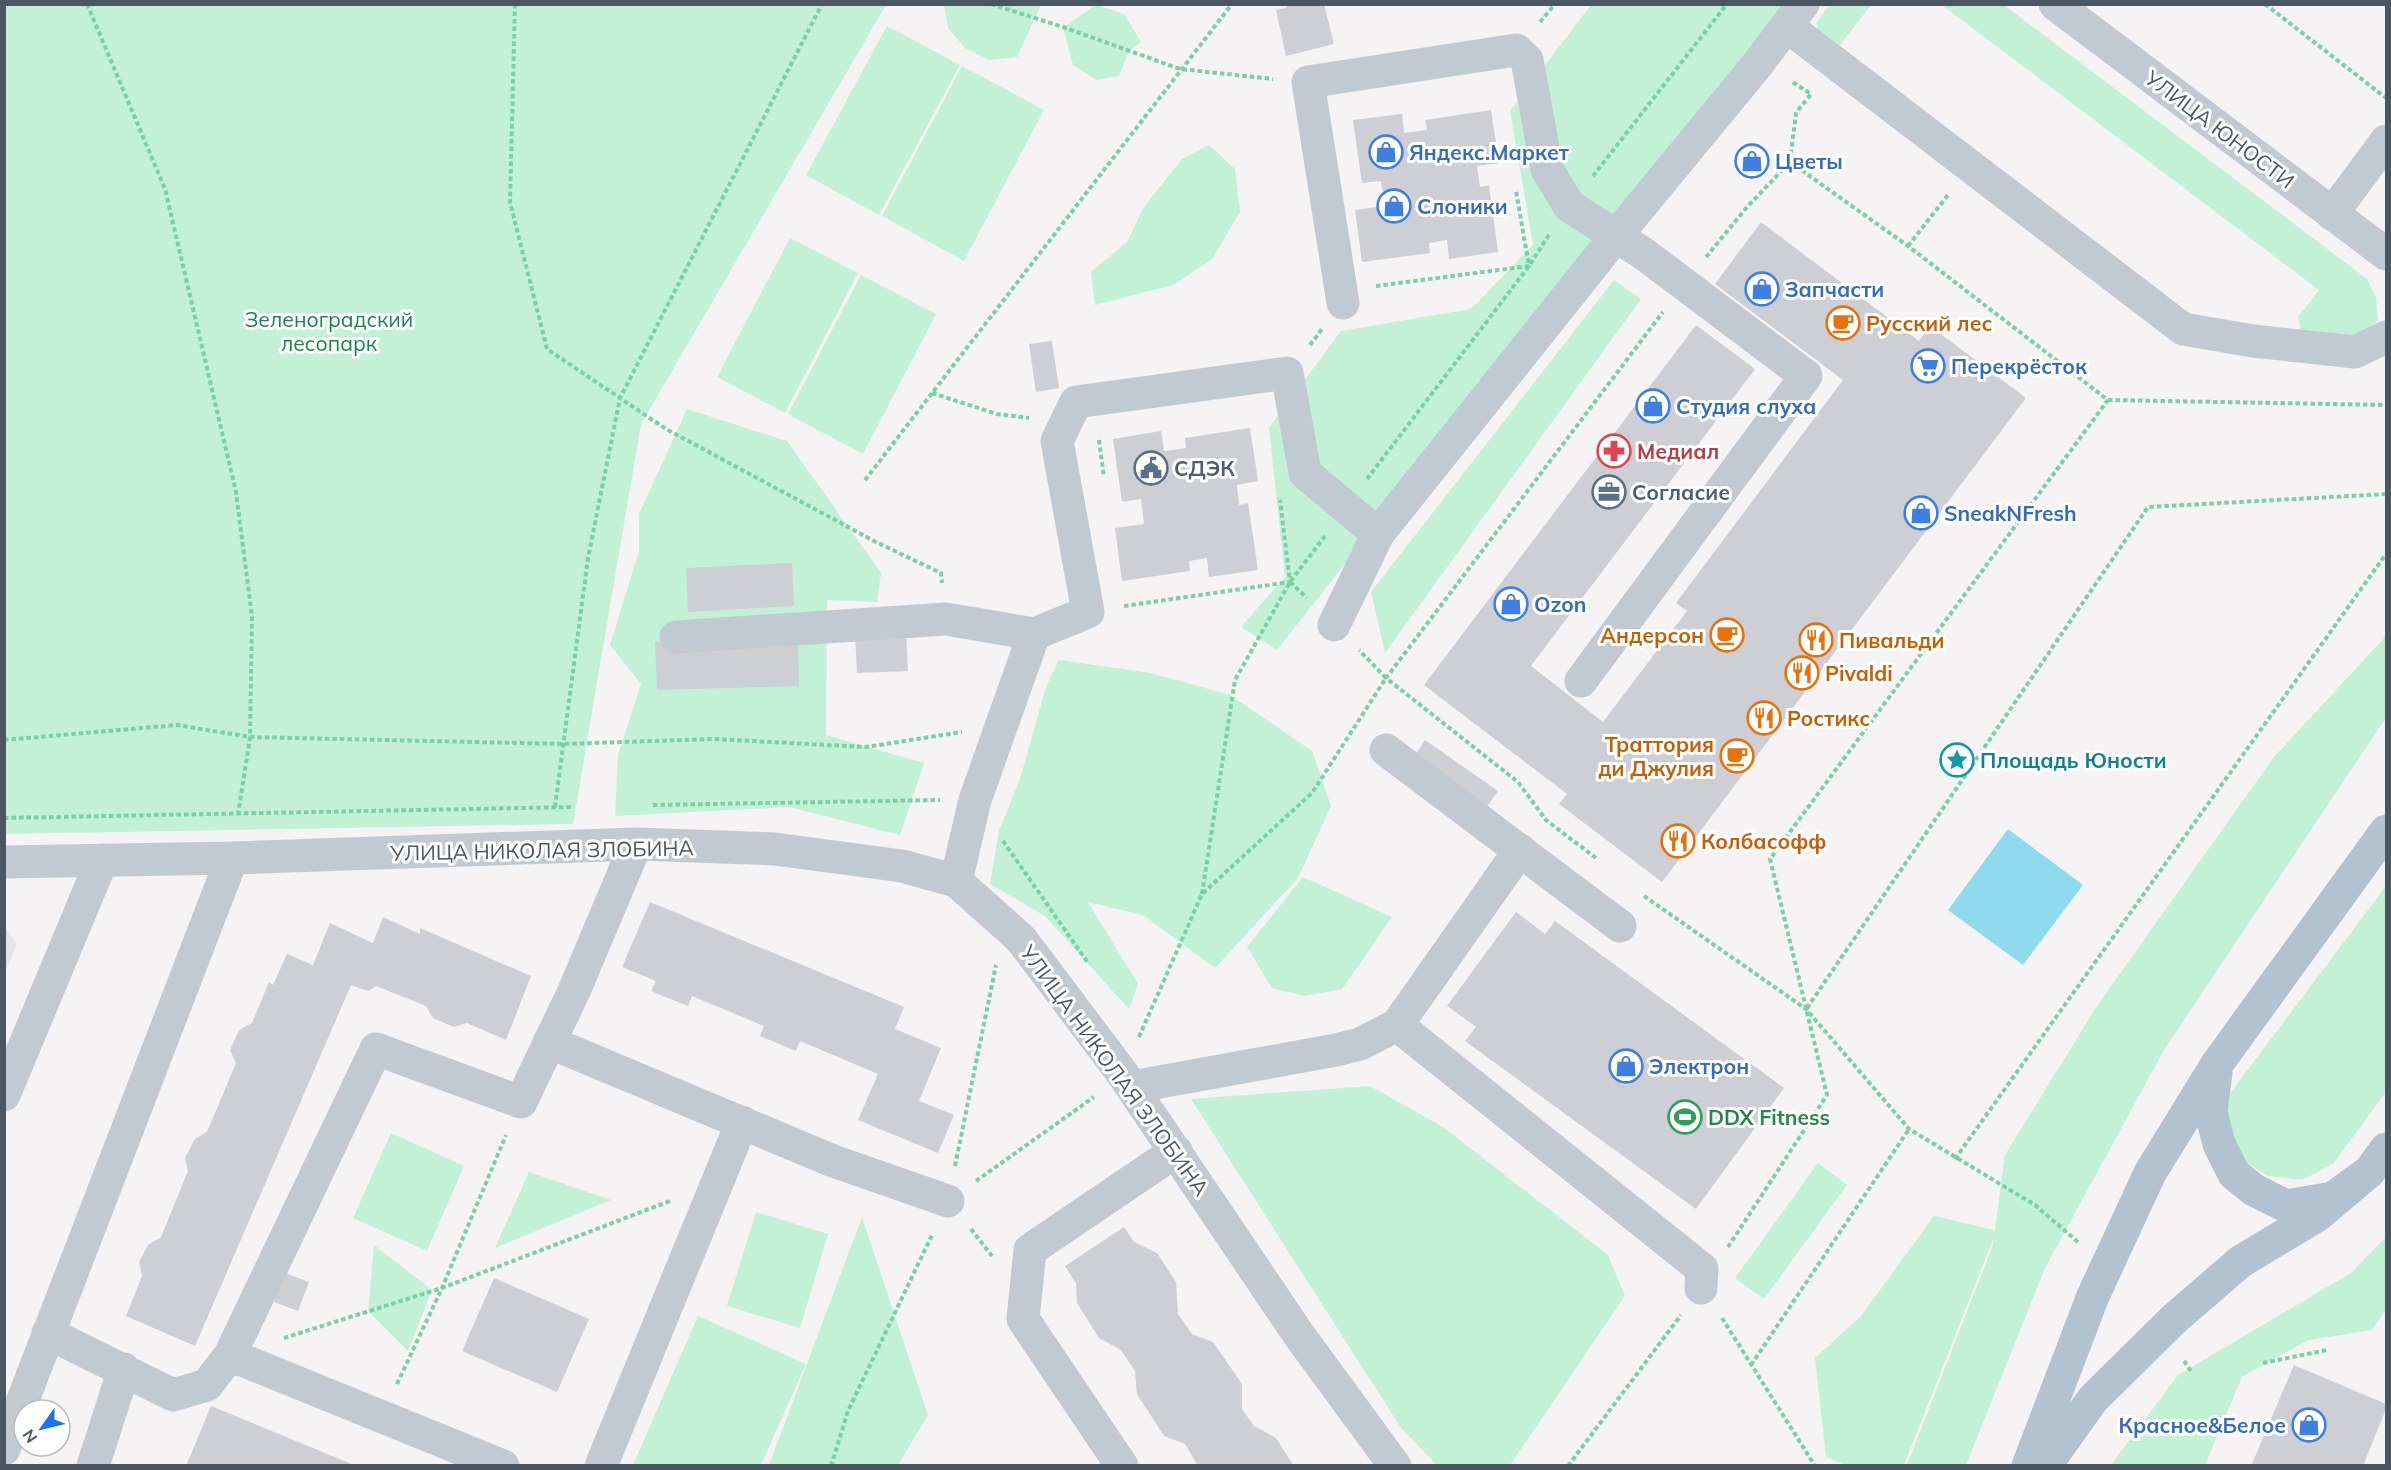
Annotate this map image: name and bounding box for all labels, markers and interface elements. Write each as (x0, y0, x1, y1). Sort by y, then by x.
street label: УЛИЦА ЮНОСТИ (2139, 64, 2300, 194)
shop icon: Яндекс.Маркет (1368, 134, 1404, 170)
place label: Яндекс.Маркет (1409, 139, 1570, 165)
shop icon: Цветы (1734, 143, 1770, 179)
place label: Цветы (1775, 148, 1843, 174)
shop icon: Слоники (1376, 188, 1412, 224)
place label: Слоники (1417, 193, 1508, 219)
shop icon: Запчасти (1744, 271, 1780, 307)
place label: Запчасти (1785, 276, 1884, 302)
cafe icon: Русский лес (1825, 305, 1861, 341)
park label: Зеленоградский лесопарк (245, 306, 413, 356)
place label: Русский лес (1866, 310, 1992, 336)
supermarket icon: Перекрёсток (1910, 348, 1946, 384)
place label: Перекрёсток (1951, 353, 2088, 379)
shop icon: Студия слуха (1635, 388, 1671, 424)
place label: Студия слуха (1676, 393, 1816, 419)
pharmacy icon: Медиал (1596, 433, 1632, 469)
place label: Медиал (1637, 438, 1719, 464)
public building icon: СДЭК (1133, 450, 1169, 486)
place label: СДЭК (1174, 455, 1235, 481)
office icon: Согласие (1591, 474, 1627, 510)
place label: Согласие (1632, 479, 1730, 505)
shop icon: SneakNFresh (1903, 495, 1939, 531)
place label: SneakNFresh (1944, 500, 2077, 526)
shop icon: Ozon (1493, 586, 1529, 622)
place label: Ozon (1534, 591, 1586, 617)
cafe icon: Андерсон (1709, 617, 1745, 653)
place label: Андерсон (1600, 622, 1704, 648)
restaurant icon: Пивальди (1798, 622, 1834, 658)
place label: Пивальди (1839, 627, 1944, 653)
restaurant icon: Pivaldi (1784, 655, 1820, 691)
place label: Pivaldi (1825, 660, 1893, 686)
restaurant icon: Ростикс (1746, 700, 1782, 736)
place label: Ростикс (1787, 705, 1870, 731)
place label: Траттория ди Джулия (1598, 731, 1714, 781)
cafe icon: Траттория ди Джулия (1719, 738, 1755, 774)
place icon: Площадь Юности (1939, 742, 1975, 778)
place label: Площадь Юности (1980, 747, 2167, 773)
restaurant icon: Колбасофф (1660, 823, 1696, 859)
place label: Колбасофф (1701, 828, 1826, 854)
street label: УЛИЦА НИКОЛАЯ ЗЛОБИНА (389, 834, 695, 866)
street label: УЛИЦА НИКОЛАЯ ЗЛОБИНА (1015, 939, 1215, 1201)
shop icon: Электрон (1608, 1048, 1644, 1084)
place label: Электрон (1649, 1053, 1749, 1079)
sports icon: DDX Fitness (1667, 1099, 1703, 1135)
place label: DDX Fitness (1708, 1104, 1830, 1130)
north arrow (12, 1398, 72, 1458)
shop icon: Красное&Белое (2291, 1407, 2327, 1443)
place label: Красное&Белое (2118, 1412, 2286, 1438)
text: N (18, 1426, 41, 1447)

